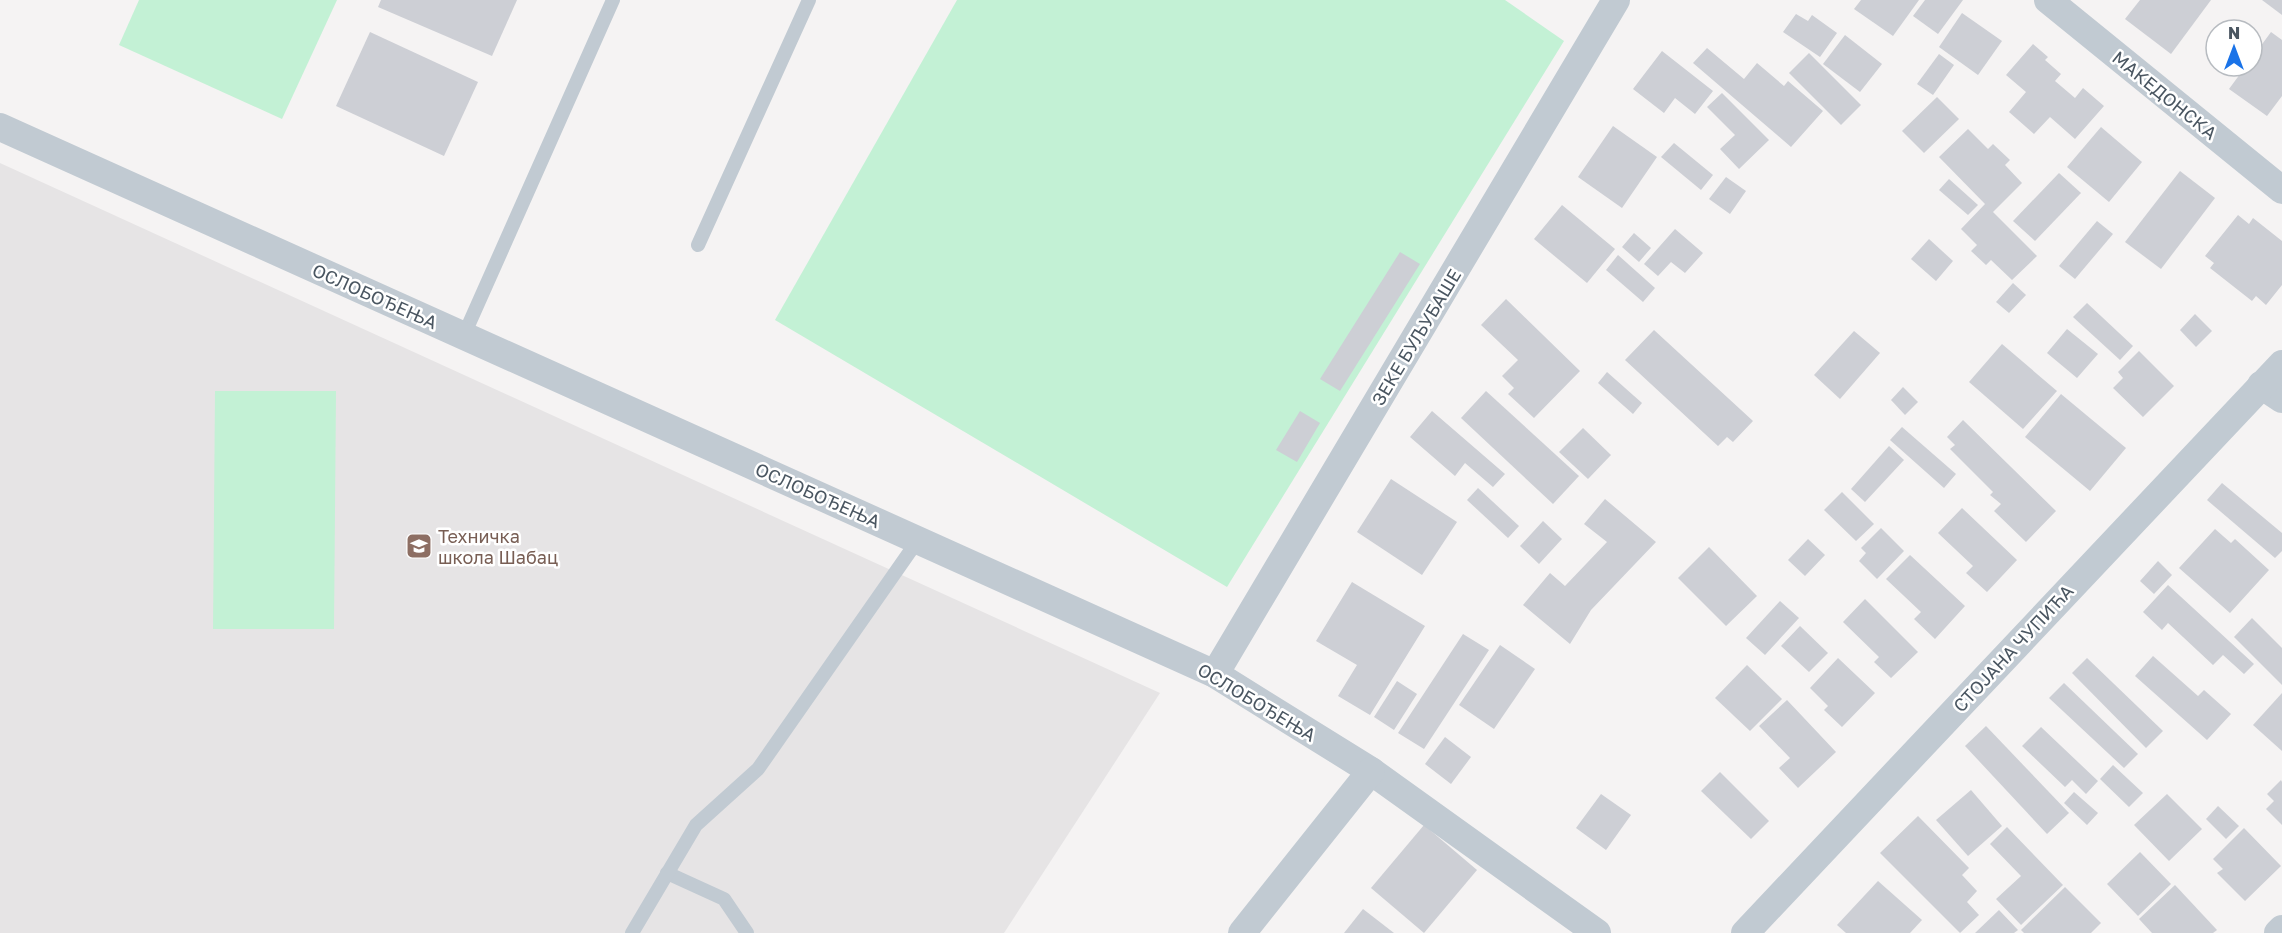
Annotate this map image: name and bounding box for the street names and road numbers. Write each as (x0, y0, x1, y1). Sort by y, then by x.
street label: МАКЕДОНСКА (2108, 46, 2222, 144)
street label: ОСЛОБОЂЕЊА (309, 259, 441, 333)
street label: ЗЕКЕ БУЉУБАШЕ (1367, 265, 1465, 409)
street label: ОСЛОБОЂЕЊА (752, 458, 884, 532)
street label: СТОЈАНА ЧУПИЋА (1948, 580, 2078, 716)
street label: ОСЛОБОЂЕЊА (1194, 658, 1320, 746)

